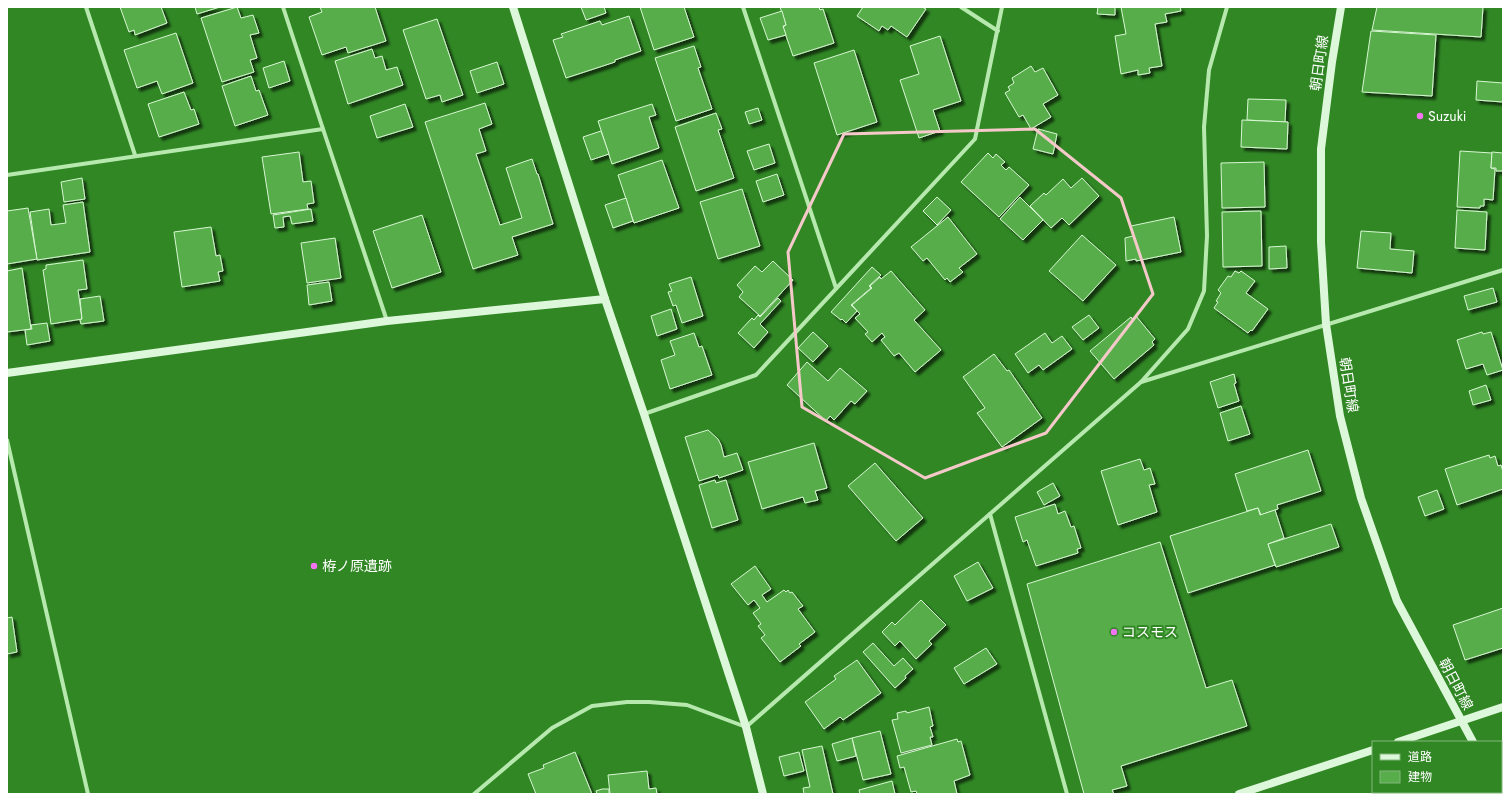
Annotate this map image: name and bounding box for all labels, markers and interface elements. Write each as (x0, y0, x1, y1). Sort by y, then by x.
street label: 朝日町線 (1305, 34, 1333, 92)
place label: Suzuki (1428, 106, 1466, 126)
marker: Suzuki (1415, 111, 1425, 121)
street label: 朝日町線 (1335, 356, 1363, 414)
place label: 栫ノ原遺跡 (322, 556, 392, 576)
marker: 栫ノ原遺跡 (309, 561, 319, 571)
place label: コスモス (1122, 622, 1178, 642)
marker: コスモス (1109, 627, 1119, 637)
street label: 朝日町線 (1434, 655, 1478, 713)
legend (1372, 741, 1502, 793)
text: 道路 (1408, 748, 1432, 766)
text: 建物 (1408, 768, 1432, 786)

